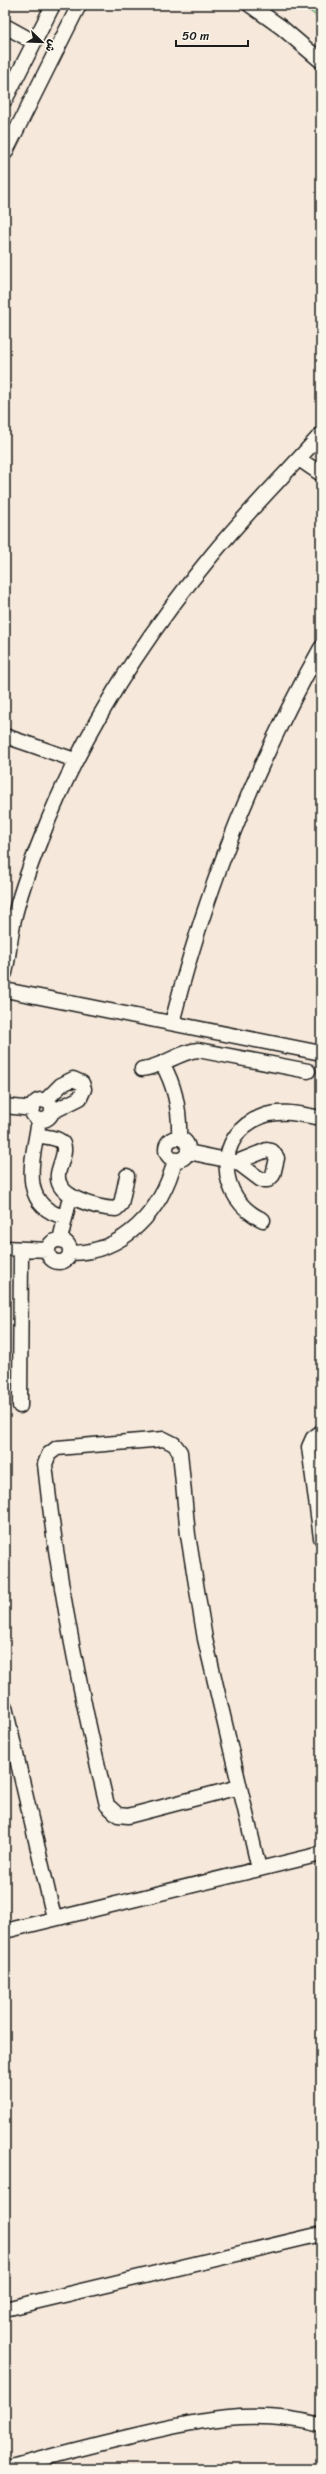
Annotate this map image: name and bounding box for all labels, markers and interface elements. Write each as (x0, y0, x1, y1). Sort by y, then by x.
north arrow (22, 22, 62, 62)
scale bar (176, 22, 248, 48)
text: 50 m (182, 25, 209, 47)
text: ش (40, 36, 62, 55)

